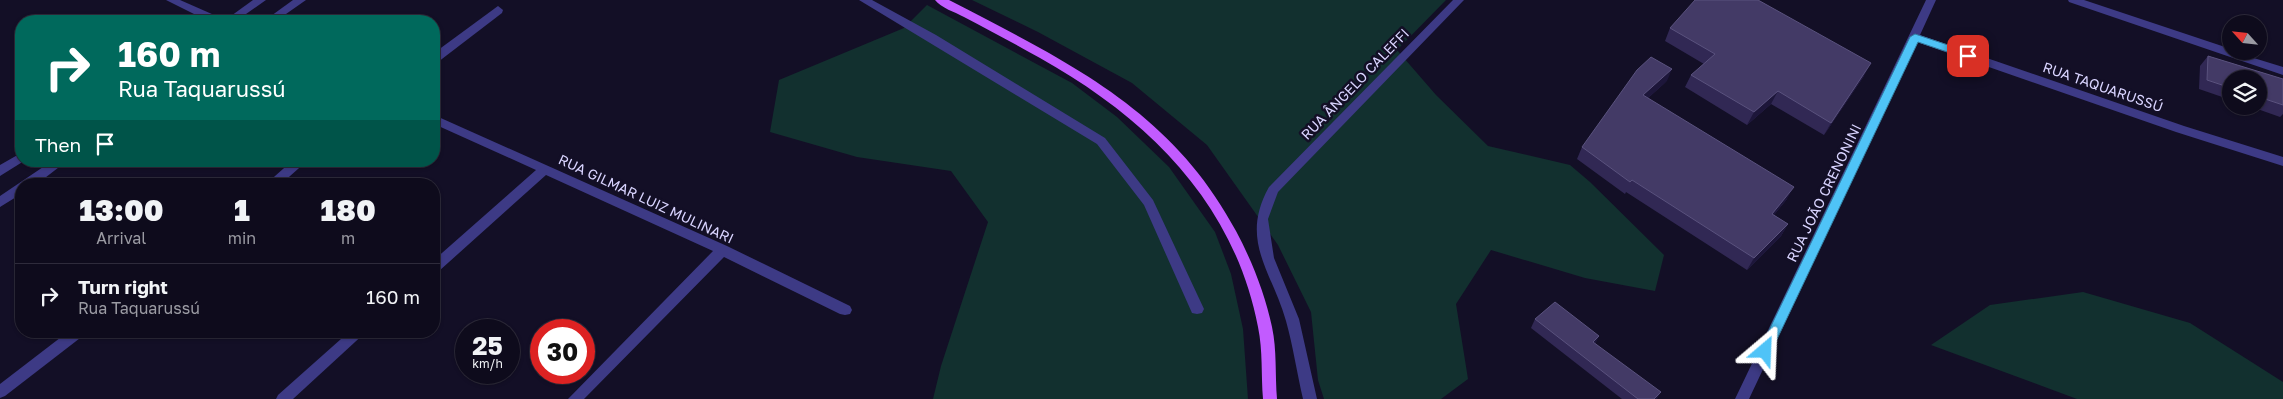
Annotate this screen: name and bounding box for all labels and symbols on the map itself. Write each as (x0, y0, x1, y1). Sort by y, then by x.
north arrow (2222, 15, 2268, 60)
street label: RUA ÂNGELO CALEFFI (1297, 25, 1412, 143)
pin (1947, 35, 1989, 77)
street label: RUA TAQUARUSSÚ (2041, 58, 2165, 115)
street label: RUA JOÃO CRENONINI (1783, 121, 1864, 265)
street label: RUA GILMAR LUIZ MULINARI (556, 150, 737, 247)
speed limit sign: 30 (530, 319, 595, 384)
position arrow (1738, 324, 1790, 376)

